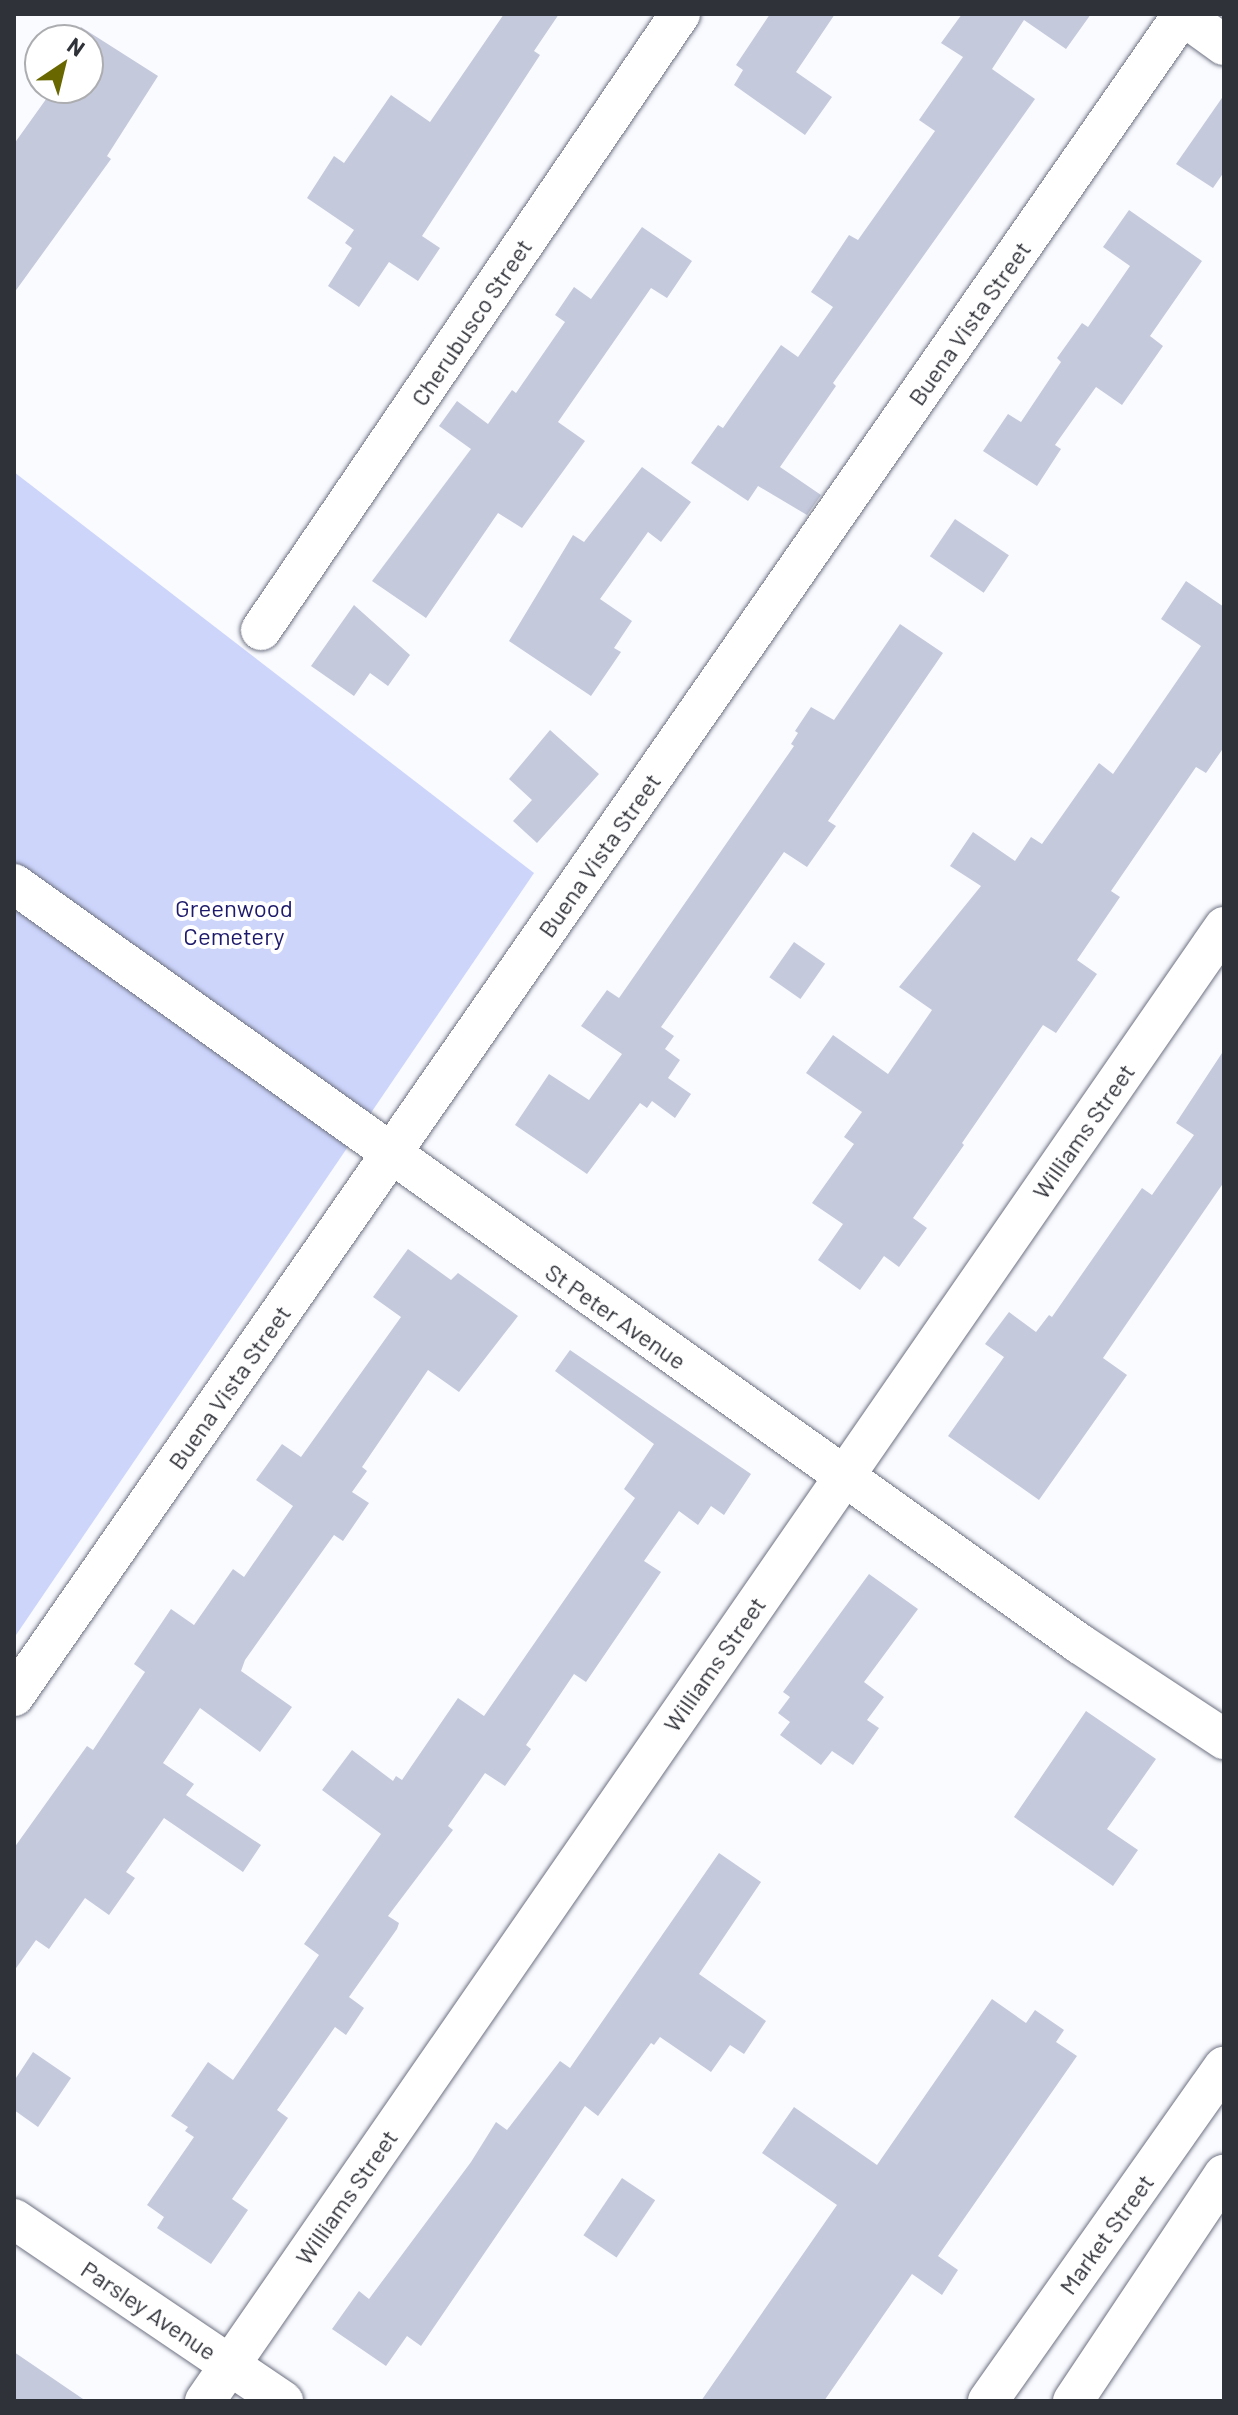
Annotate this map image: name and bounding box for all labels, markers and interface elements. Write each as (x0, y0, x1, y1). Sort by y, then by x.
north arrow (24, 24, 104, 104)
text: N (63, 31, 90, 61)
street label: Cherubusco Street (405, 233, 537, 411)
street label: Buena Vista Street (902, 236, 1036, 410)
street label: Buena Vista Street (532, 768, 666, 942)
park label: Greenwood Cemetery (175, 894, 293, 950)
street label: Williams Street (1026, 1058, 1140, 1204)
street label: St Peter Avenue (540, 1257, 692, 1375)
street label: Buena Vista Street (162, 1300, 296, 1474)
street label: Williams Street (657, 1591, 771, 1737)
street label: Williams Street (289, 2124, 403, 2270)
street label: Market Street (1053, 2168, 1159, 2300)
street label: Parsley Avenue (76, 2254, 222, 2366)

